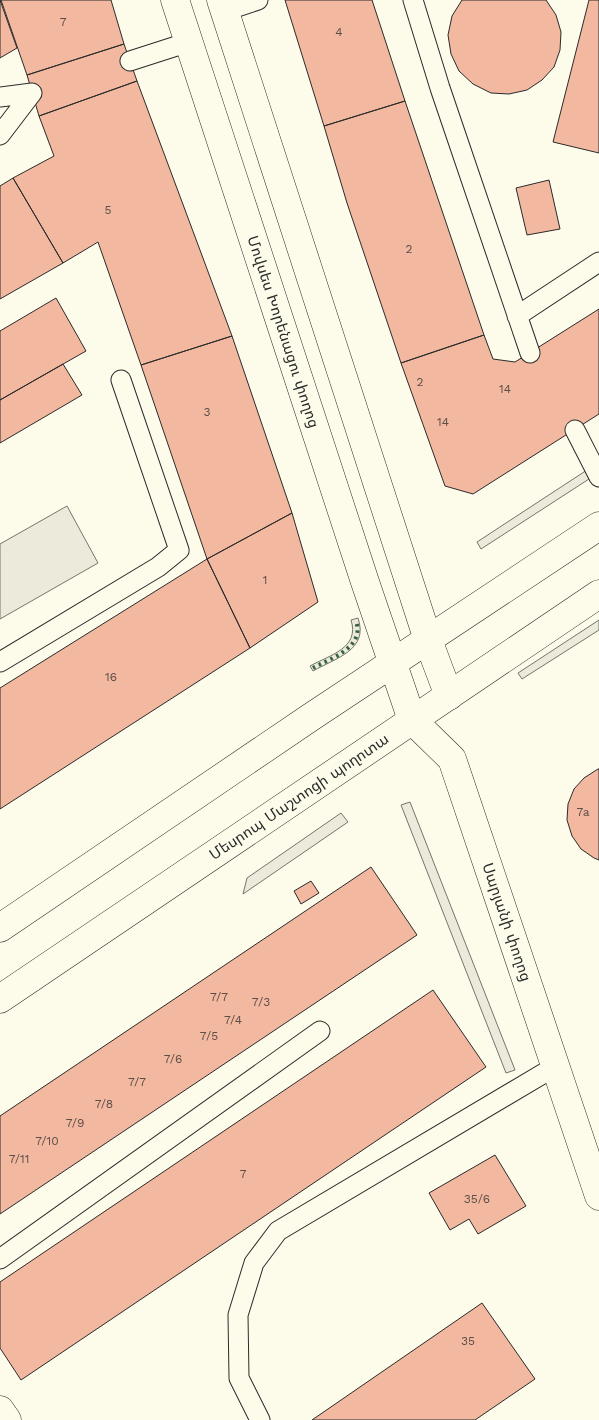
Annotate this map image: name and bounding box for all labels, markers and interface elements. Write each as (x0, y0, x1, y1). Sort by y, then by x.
house number: 7 (60, 15, 67, 29)
house number: 4 (335, 25, 343, 39)
house number: 5 (105, 203, 112, 217)
street label: Մովսես Խորենացու փողոց (244, 233, 323, 430)
house number: 2 (406, 242, 413, 256)
house number: 2 (417, 375, 424, 389)
house number: 14 (499, 382, 511, 396)
house number: 3 (204, 405, 211, 419)
house number: 14 (437, 415, 449, 429)
house number: 1 (263, 573, 267, 587)
house number: 16 (105, 670, 117, 684)
street label: Մեսրոպ Մաշտոցի պողոտա (206, 730, 392, 864)
house number: 7a (576, 805, 590, 819)
street label: Սարյանի փողոց (479, 860, 535, 984)
house number: 7/7 (210, 990, 228, 1004)
house number: 7/3 (252, 995, 270, 1009)
house number: 7/4 (224, 1013, 242, 1027)
house number: 7/5 (200, 1029, 218, 1043)
house number: 7/6 (164, 1052, 182, 1066)
house number: 7/7 (128, 1075, 146, 1089)
house number: 7/8 (95, 1097, 113, 1111)
house number: 7/9 (66, 1116, 84, 1130)
house number: 7/10 (35, 1134, 59, 1148)
house number: 7/11 (9, 1152, 29, 1166)
house number: 7 (240, 1167, 247, 1181)
house number: 35/6 (464, 1192, 490, 1206)
house number: 35 (461, 1334, 475, 1348)

